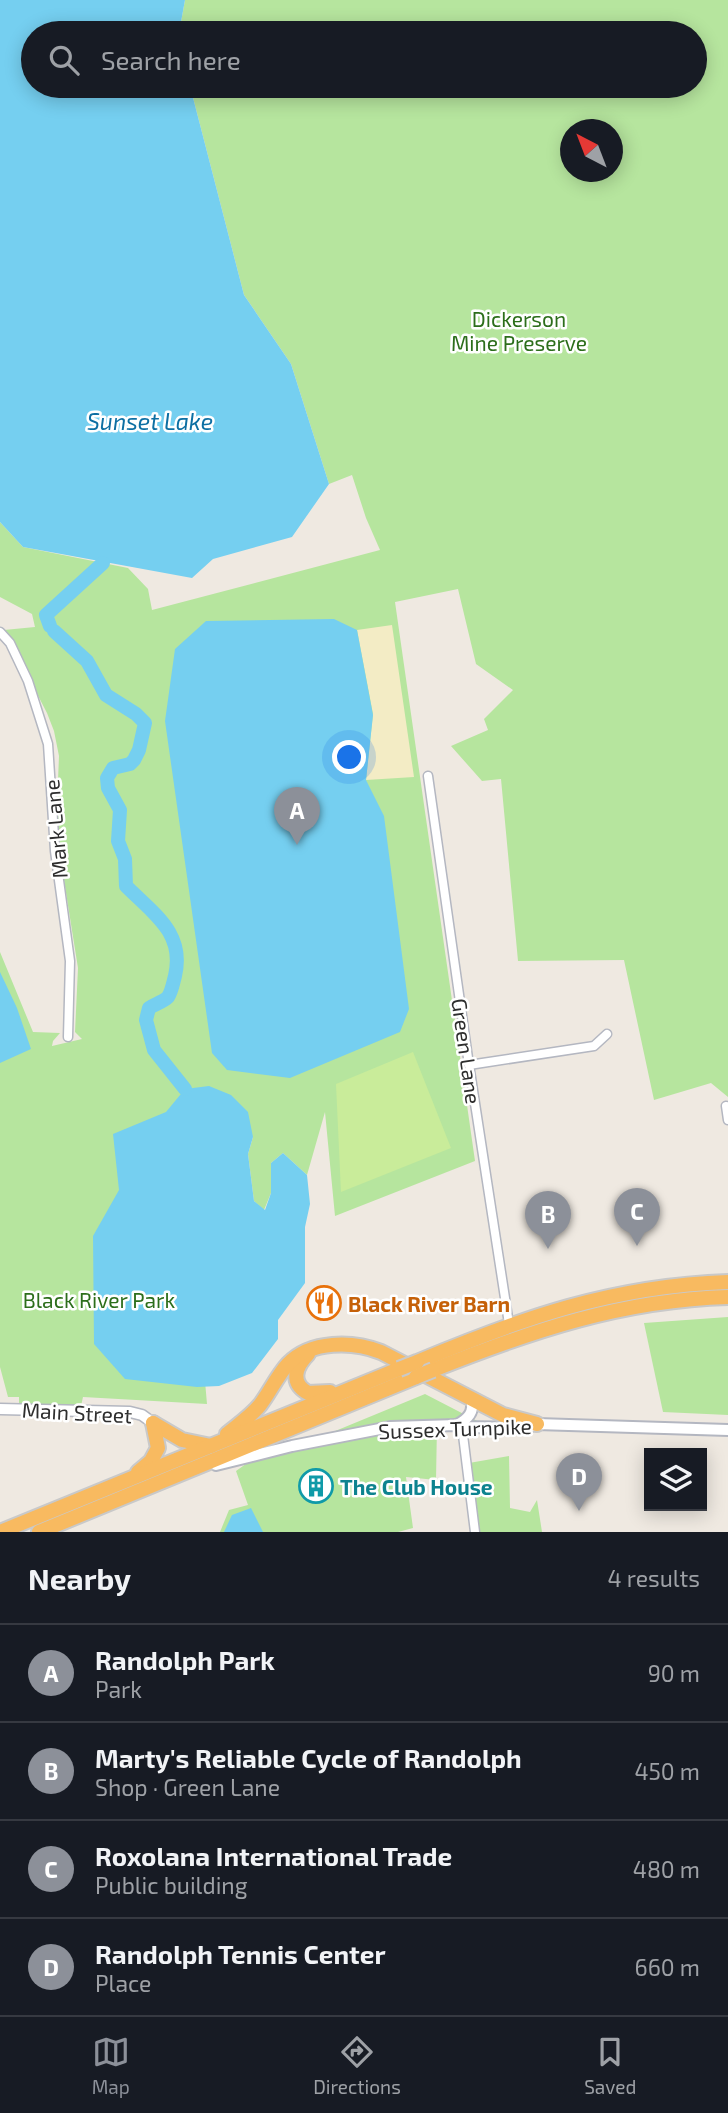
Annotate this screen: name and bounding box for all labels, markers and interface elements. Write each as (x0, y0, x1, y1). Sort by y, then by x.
search box (21, 21, 707, 98)
icon: search (45, 41, 83, 79)
text: Search here (101, 44, 241, 75)
north arrow (560, 119, 623, 182)
park label: Dickerson Mine Preserve (451, 306, 587, 355)
water label: Sunset Lake (87, 407, 213, 435)
your location (332, 740, 366, 774)
street label: Mark Lane (38, 778, 72, 880)
pin: A (274, 787, 320, 845)
street label: Green Lane (447, 996, 487, 1106)
pin: C (614, 1188, 660, 1246)
pin: B (525, 1191, 571, 1249)
restaurant icon: Black River Barn (305, 1284, 343, 1322)
park label: Black River Park (23, 1287, 175, 1312)
place label: Black River Barn (348, 1291, 510, 1316)
street label: Main Street (21, 1397, 133, 1427)
street label: Sussex Turnpike (378, 1413, 532, 1443)
map controls (644, 1448, 707, 1511)
button: layers (644, 1448, 707, 1511)
pin: D (556, 1453, 602, 1511)
building icon: The Club House (297, 1467, 335, 1505)
place label: The Club House (340, 1474, 493, 1499)
text: Nearby (28, 1560, 131, 1596)
text: 4 results (608, 1564, 700, 1592)
text: Randolph Park (95, 1644, 275, 1675)
text: A (43, 1659, 59, 1687)
text: 90 m (648, 1659, 700, 1687)
text: Park (95, 1675, 142, 1703)
text: Marty's Reliable Cycle of Randolph (95, 1742, 522, 1773)
text: B (44, 1757, 58, 1785)
text: 450 m (634, 1757, 700, 1785)
text: Shop · Green Lane (95, 1773, 280, 1801)
text: Roxolana International Trade (95, 1840, 452, 1871)
text: C (44, 1855, 58, 1883)
text: 480 m (633, 1855, 700, 1883)
text: Public building (95, 1871, 248, 1899)
text: Randolph Tennis Center (95, 1938, 386, 1969)
text: D (43, 1953, 59, 1981)
text: 660 m (635, 1953, 700, 1981)
text: Place (95, 1969, 151, 1997)
tab: Map (92, 2033, 130, 2098)
tab: Directions (313, 2033, 401, 2098)
tab: Saved (584, 2033, 636, 2098)

